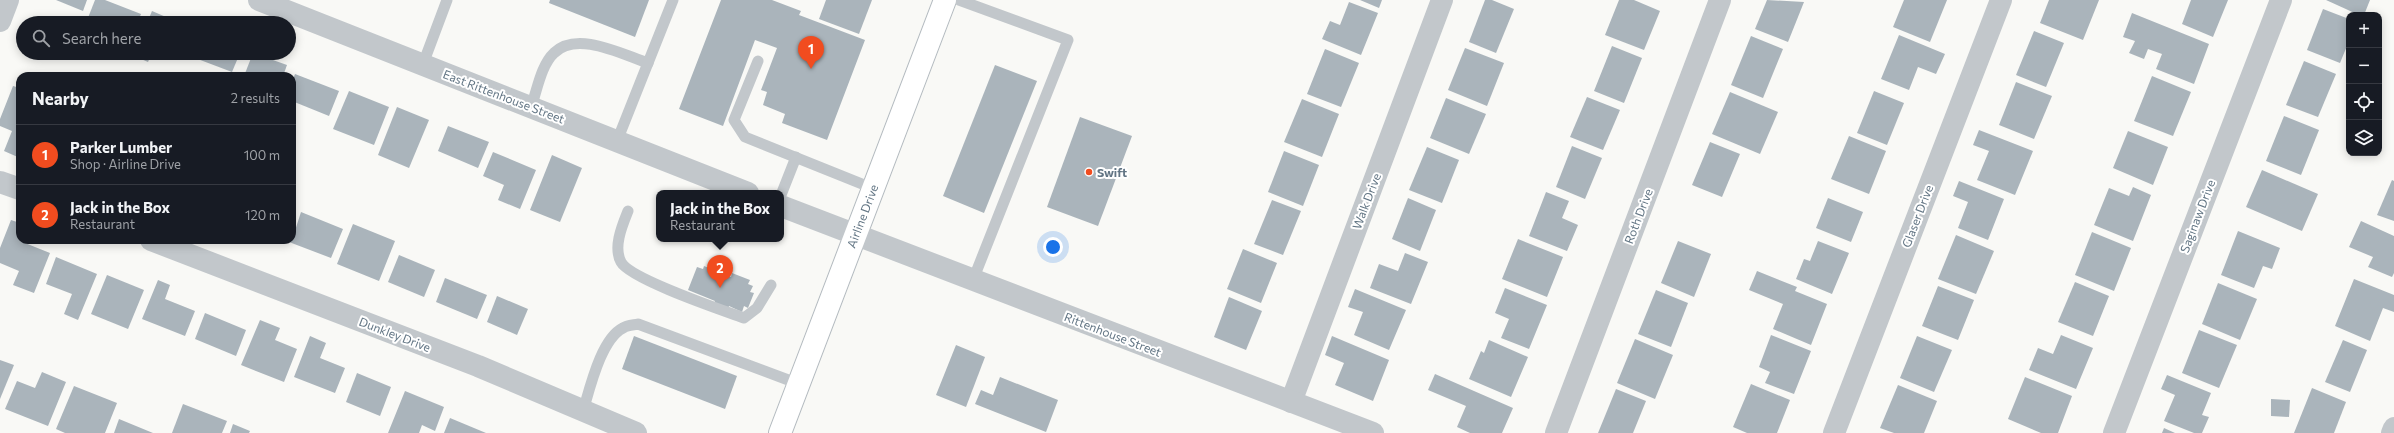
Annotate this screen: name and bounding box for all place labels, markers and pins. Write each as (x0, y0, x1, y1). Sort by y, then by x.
pin: 1 (798, 36, 824, 69)
place label: Swift (1097, 165, 1127, 179)
marker: Swift (1084, 167, 1094, 177)
pin: 2 (707, 255, 733, 288)

